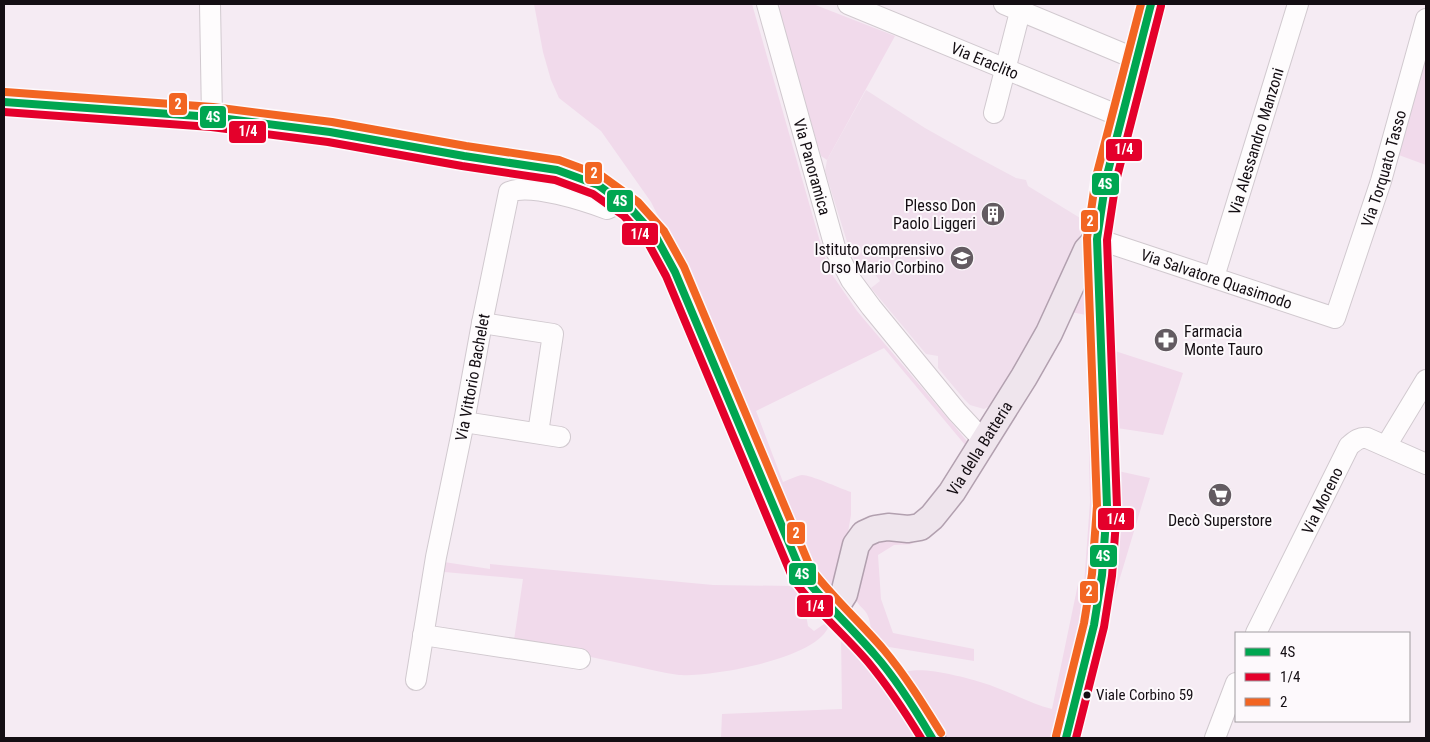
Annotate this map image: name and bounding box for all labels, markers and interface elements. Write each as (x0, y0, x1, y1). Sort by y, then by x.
street label: Via Eraclito (948, 38, 1022, 83)
street label: Via Alessandro Manzoni (1224, 66, 1287, 217)
line badge: 2 (168, 92, 188, 116)
text: 2 (174, 96, 182, 112)
line badge: 4S (199, 105, 227, 129)
street label: Via Torquato Tasso (1357, 108, 1410, 229)
text: 4S (206, 109, 221, 125)
street label: Via Panoramica (790, 116, 835, 217)
line badge: 1/4 (228, 120, 267, 144)
text: 1/4 (239, 123, 257, 139)
line badge: 1/4 (1105, 138, 1143, 162)
text: 1/4 (1115, 141, 1133, 157)
line badge: 2 (584, 161, 603, 185)
text: 2 (590, 165, 598, 181)
line badge: 4S (1091, 172, 1120, 196)
text: 4S (1098, 176, 1113, 192)
line badge: 4S (606, 189, 634, 213)
text: 4S (613, 193, 628, 209)
place label: Plesso Don Paolo Liggeri (893, 196, 976, 233)
building icon: Plesso Don Paolo Liggeri (980, 201, 1006, 227)
line badge: 2 (1080, 209, 1099, 233)
text: 2 (1086, 213, 1094, 229)
line badge: 1/4 (621, 222, 659, 246)
text: 1/4 (631, 226, 649, 242)
place label: Istituto comprensivo Orso Mario Corbino (814, 240, 944, 277)
school or university icon: Istituto comprensivo Orso Mario Corbino (949, 245, 975, 271)
street label: Via Salvatore Quasimodo (1138, 245, 1295, 313)
street label: Via Vittorio Bachelet (451, 312, 493, 443)
place label: Farmacia Monte Tauro (1184, 322, 1263, 359)
pharmacy icon: Farmacia Monte Tauro (1153, 327, 1179, 353)
street label: Via della Batteria (943, 398, 1016, 499)
street label: Via Moreno (1297, 464, 1346, 537)
supermarket icon: Decò Superstore (1207, 482, 1233, 508)
line badge: 1/4 (1097, 507, 1135, 531)
text: 1/4 (1107, 511, 1125, 527)
place label: Decò Superstore (1168, 511, 1272, 530)
line badge: 2 (786, 521, 806, 545)
text: 2 (792, 525, 800, 541)
line badge: 4S (1089, 544, 1118, 568)
text: 4S (1096, 548, 1111, 564)
line badge: 4S (788, 562, 817, 586)
text: 4S (795, 566, 810, 582)
line badge: 2 (1079, 580, 1099, 604)
text: 2 (1085, 583, 1093, 599)
line badge: 1/4 (796, 594, 834, 618)
text: 1/4 (806, 598, 824, 614)
legend (1235, 632, 1410, 722)
text: 4S (1280, 643, 1295, 661)
text: 1/4 (1280, 668, 1300, 686)
place label: Viale Corbino 59 (1096, 686, 1193, 704)
marker: Viale Corbino 59 (1082, 690, 1092, 700)
text: 2 (1280, 693, 1287, 711)

